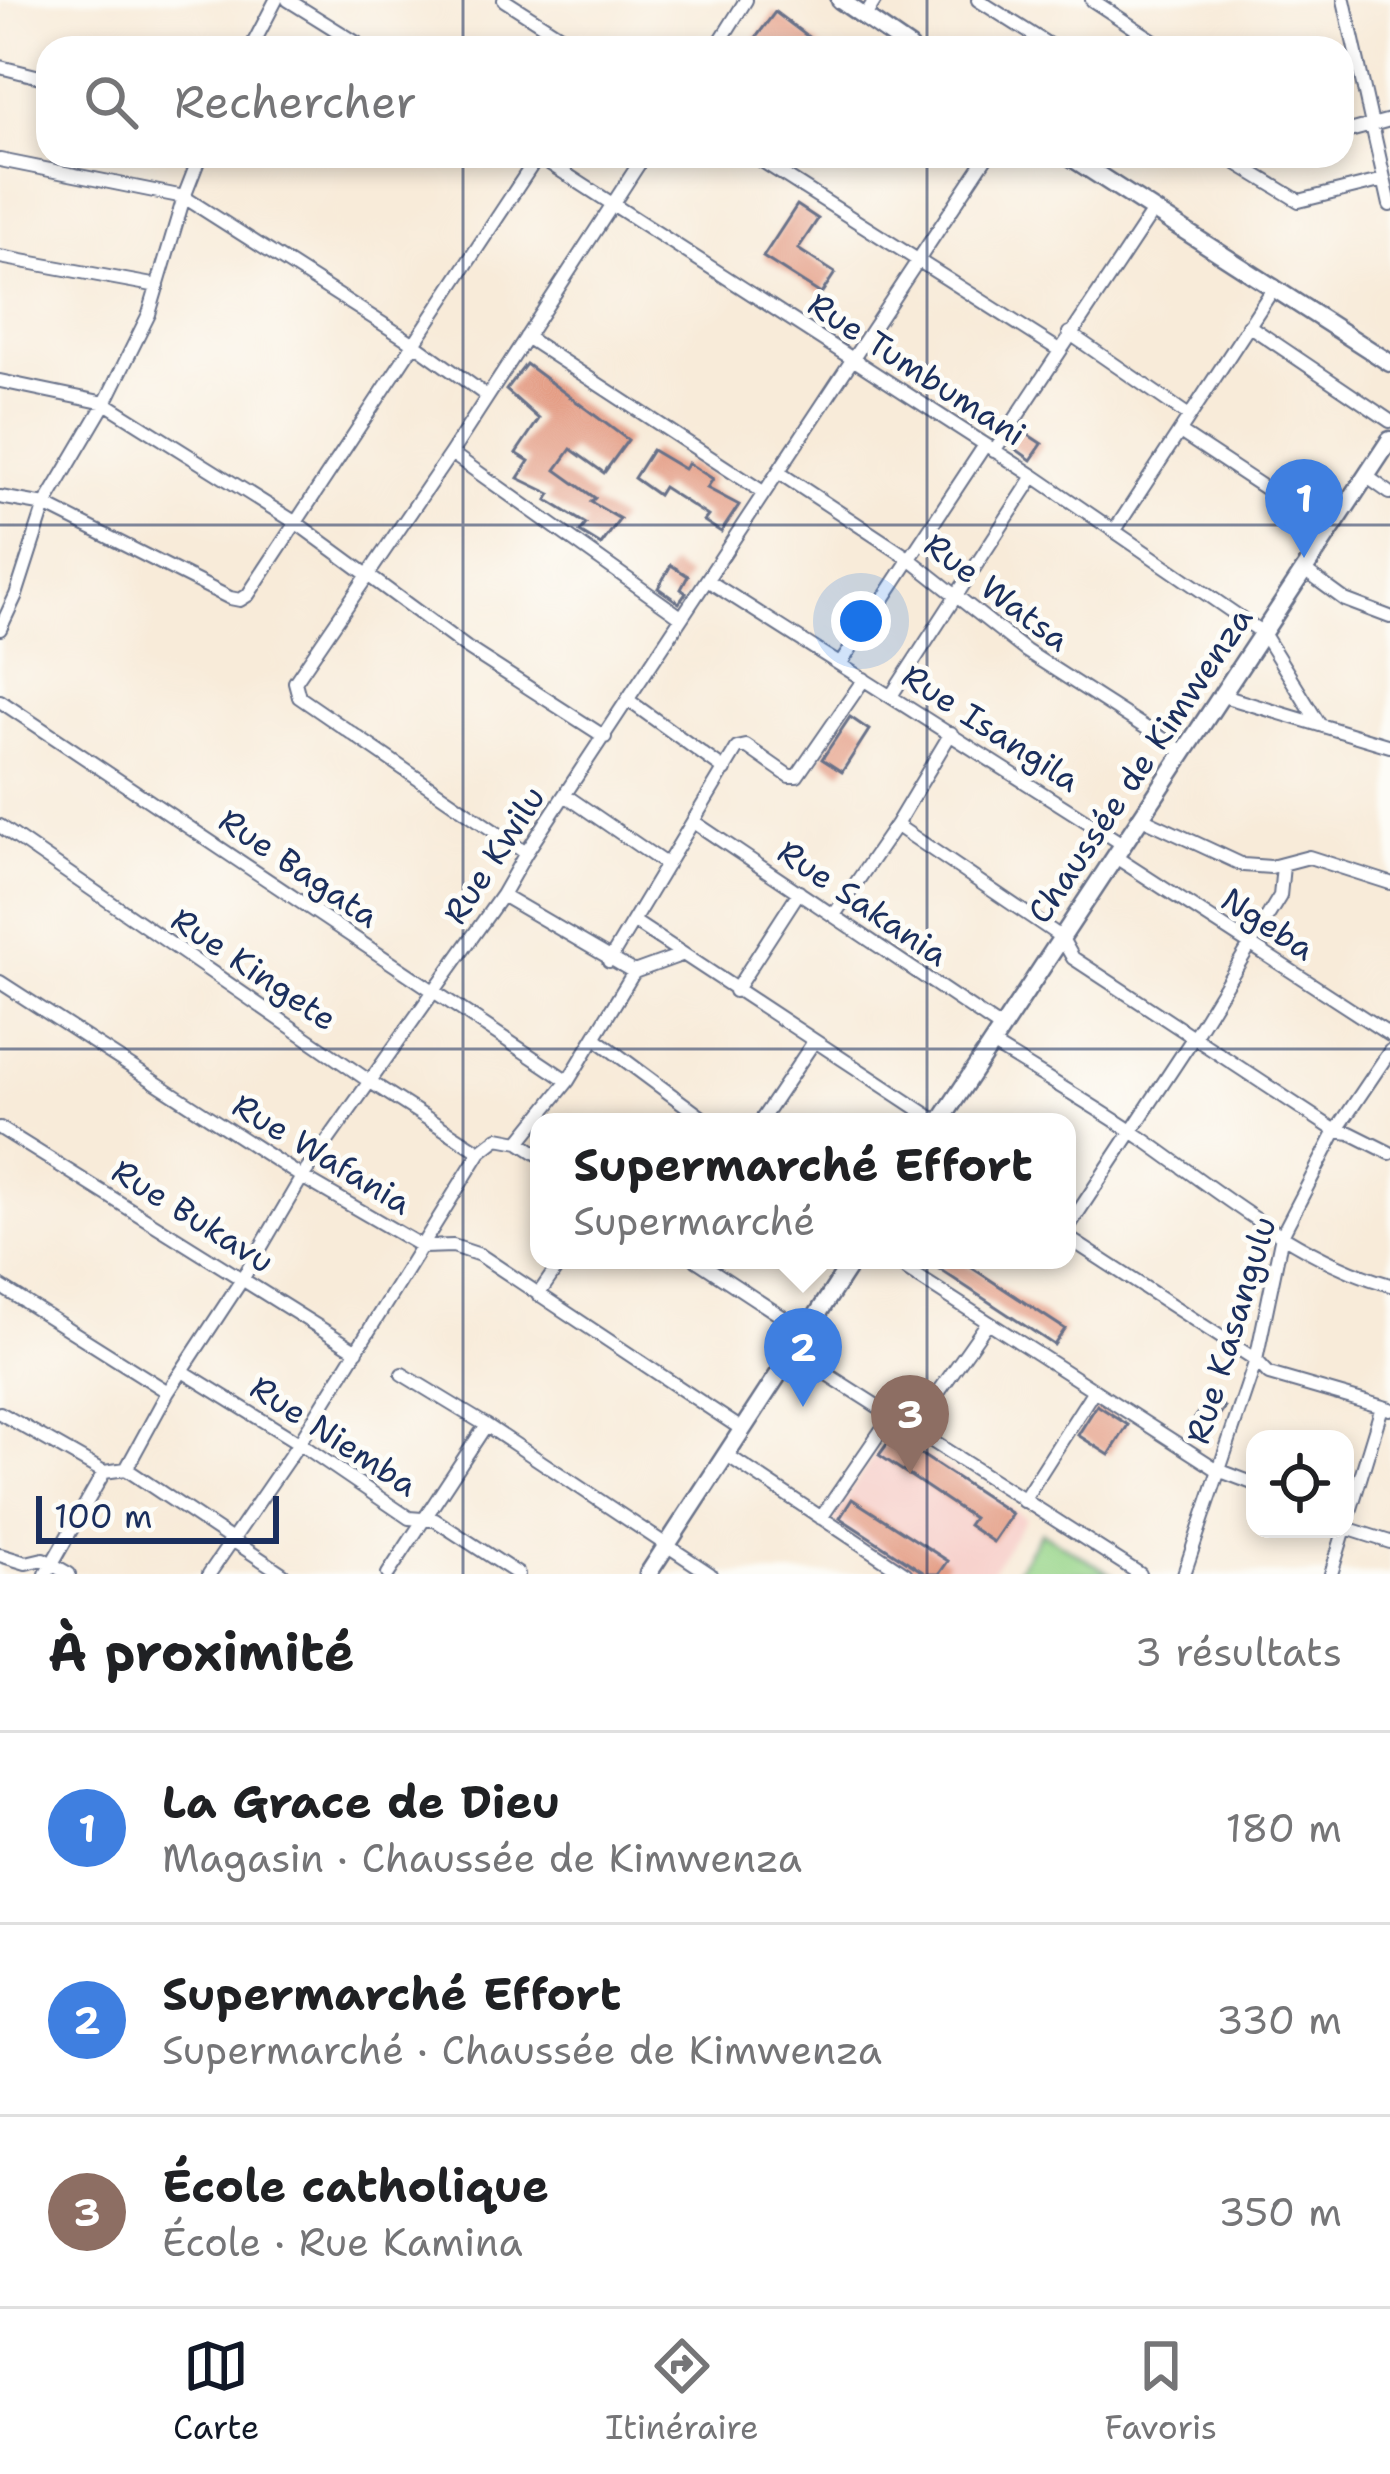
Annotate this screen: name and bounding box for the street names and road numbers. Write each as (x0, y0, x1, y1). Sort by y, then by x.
street label: Rue Tumbumani (799, 282, 1035, 456)
street label: Rue Watsa (915, 522, 1079, 662)
street label: Chaussée de Kimwenza (1017, 598, 1263, 932)
street label: Rue Isangila (893, 654, 1089, 802)
street label: Rue Kwilu (433, 777, 555, 933)
street label: Rue Bagata (210, 798, 388, 938)
street label: Rue Sakania (769, 829, 957, 977)
street label: Ngeba (1213, 877, 1323, 971)
street label: Rue Kingete (162, 897, 346, 1041)
street label: Rue Wafania (224, 1083, 420, 1225)
street label: Rue Bukavu (103, 1148, 283, 1284)
street label: Rue Kasangulu (1175, 1211, 1287, 1449)
street label: Rue Niemba (242, 1365, 426, 1507)

